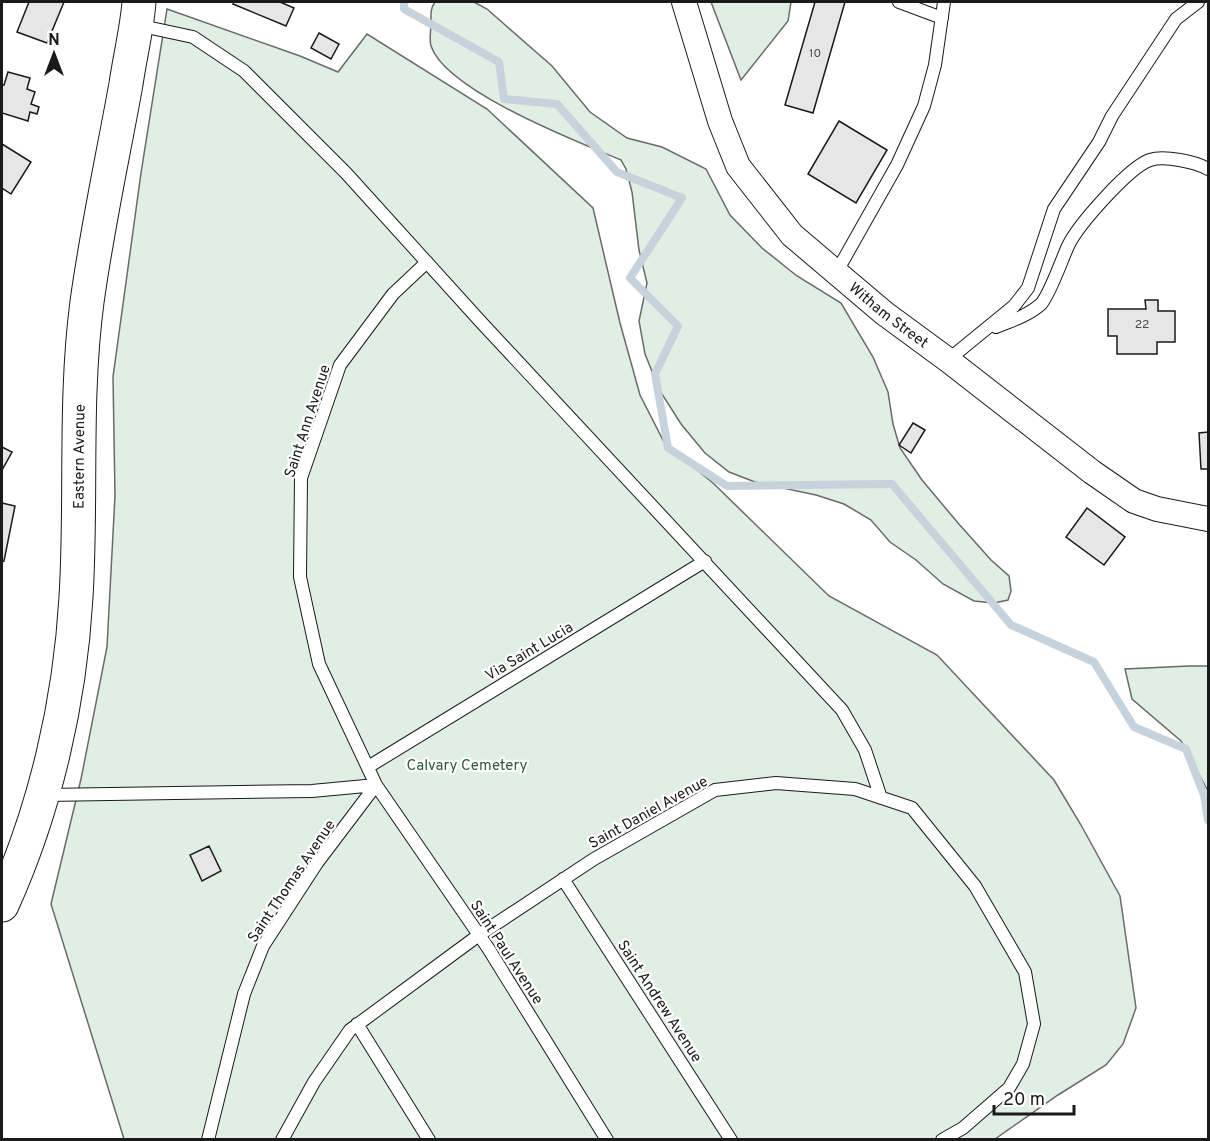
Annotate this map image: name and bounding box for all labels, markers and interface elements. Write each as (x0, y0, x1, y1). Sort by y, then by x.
north arrow (24, 24, 84, 84)
text: N (48, 31, 60, 51)
house number: 10 (809, 46, 821, 62)
street label: Witham Street (844, 279, 931, 353)
house number: 22 (1135, 317, 1149, 333)
street label: Saint Ann Avenue (281, 362, 336, 480)
street label: Eastern Avenue (71, 404, 91, 509)
street label: Via Saint Lucia (482, 619, 577, 686)
park label: Calvary Cemetery (407, 757, 528, 776)
street label: Saint Daniel Avenue (586, 773, 712, 854)
street label: Saint Thomas Avenue (244, 817, 340, 947)
street label: Saint Paul Avenue (465, 897, 547, 1009)
street label: Saint Andrew Avenue (612, 937, 705, 1067)
scale bar (994, 1078, 1074, 1116)
text: 20 m (1003, 1089, 1045, 1112)

